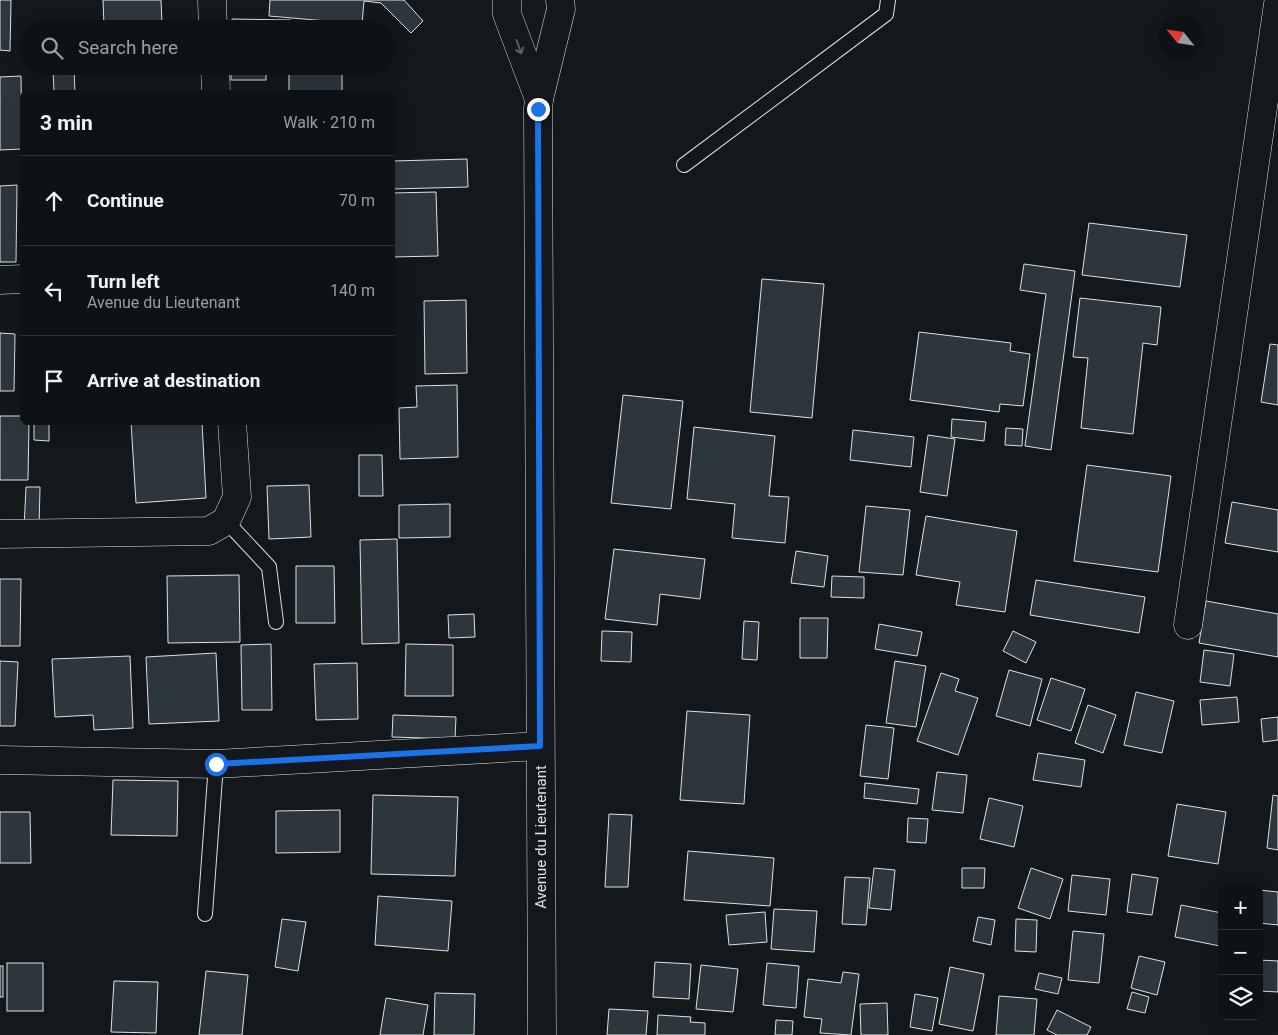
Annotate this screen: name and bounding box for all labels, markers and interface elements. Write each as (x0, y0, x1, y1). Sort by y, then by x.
north arrow (1158, 15, 1203, 60)
search box (20, 20, 395, 75)
icon: search (38, 34, 66, 62)
text: Search here (78, 36, 178, 59)
one-way arrow (515, 38, 524, 54)
route end (527, 98, 550, 121)
text: 3 min (40, 111, 93, 135)
text: Walk · 210 m (283, 113, 375, 132)
icon: ahead (40, 187, 68, 215)
text: Continue (87, 189, 164, 212)
text: 70 m (339, 191, 375, 210)
text: Turn left (87, 270, 160, 293)
icon: left (40, 277, 68, 305)
text: 140 m (330, 281, 375, 300)
text: Avenue du Lieutenant (87, 293, 240, 312)
icon: arrive (40, 367, 68, 395)
text: Arrive at destination (87, 369, 260, 392)
route start (205, 753, 228, 776)
street label: Avenue du Lieutenant (532, 765, 550, 909)
map controls (1218, 885, 1263, 1020)
button: + (1218, 885, 1263, 930)
button: − (1218, 930, 1263, 975)
button: layers (1218, 975, 1263, 1020)

